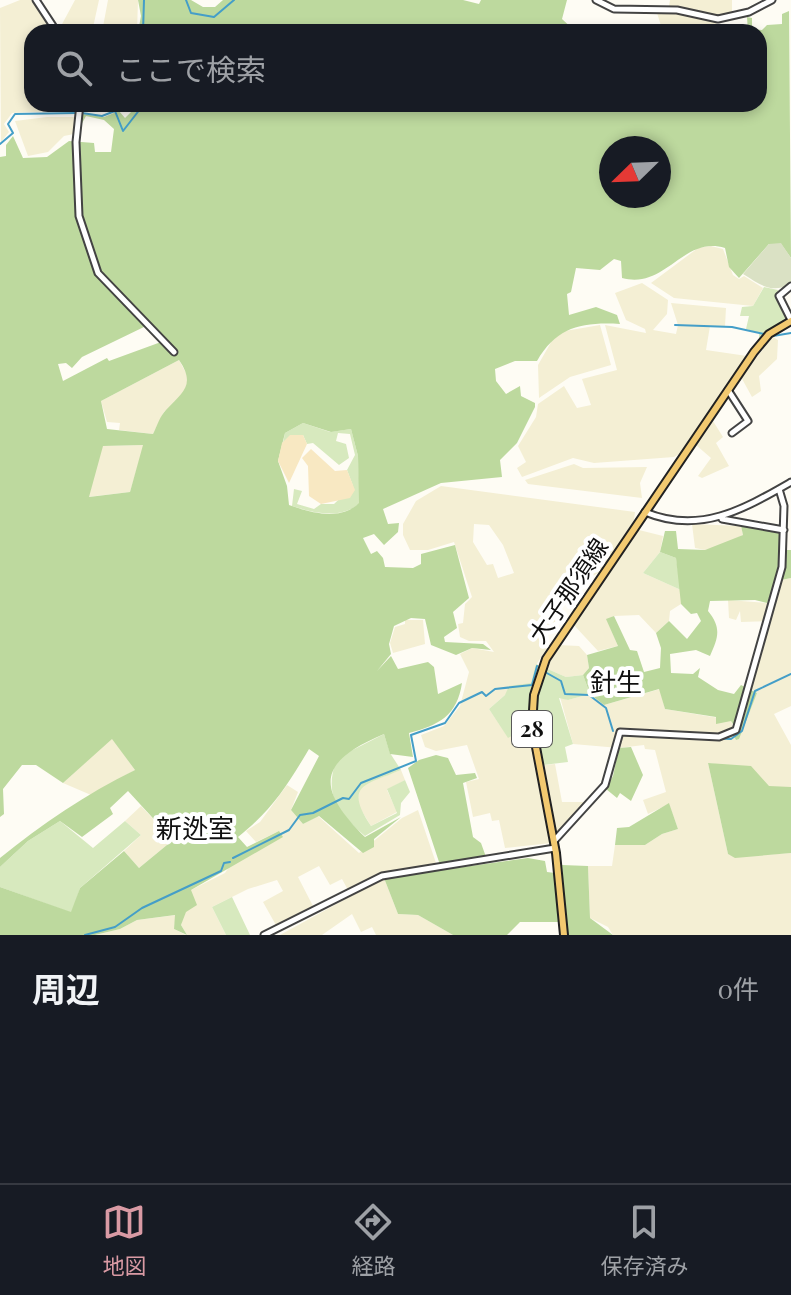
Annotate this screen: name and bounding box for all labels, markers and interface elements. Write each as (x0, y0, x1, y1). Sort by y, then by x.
search box (24, 24, 767, 112)
icon: search (52, 46, 96, 90)
text: ここで検索 (116, 49, 266, 89)
north arrow (599, 136, 671, 208)
street label: 大子那須線 (521, 531, 614, 649)
district label: 針生 (590, 664, 642, 699)
road number: 28 (512, 711, 552, 747)
district label: 新迯室 (156, 810, 234, 845)
text: 周辺 (32, 965, 100, 1011)
text: 0件 (717, 971, 759, 1006)
tab: 地図 (102, 1200, 147, 1280)
tab: 経路 (351, 1200, 396, 1280)
tab: 保存済み (600, 1200, 689, 1280)

